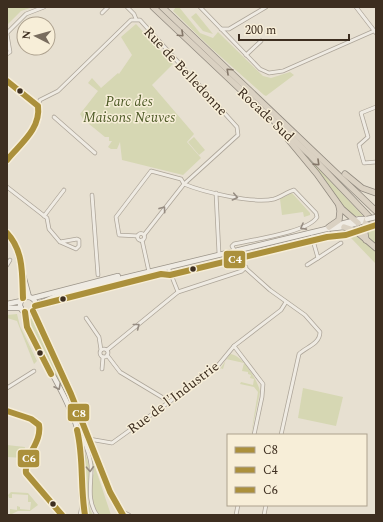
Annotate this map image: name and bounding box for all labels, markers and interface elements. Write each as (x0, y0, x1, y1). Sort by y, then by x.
north arrow (16, 16, 56, 56)
scale bar (239, 16, 349, 42)
text: 200 m (245, 21, 276, 40)
street label: Rue de Belledonne (139, 22, 233, 121)
one-way arrow (176, 29, 184, 37)
text: N (18, 30, 35, 40)
one-way arrow (226, 68, 234, 75)
street label: Rocade Sud (232, 82, 299, 147)
unlabelled marker (15, 86, 25, 96)
park label: Parc des Maisons Neuves (83, 91, 175, 128)
one-way arrow (312, 158, 320, 165)
one-way arrow (232, 192, 238, 200)
one-way arrow (158, 207, 165, 214)
one-way arrow (300, 222, 307, 229)
line badge: C4 (223, 250, 246, 269)
text: C4 (228, 251, 243, 268)
unlabelled marker (188, 264, 198, 274)
unlabelled marker (58, 294, 68, 304)
one-way arrow (133, 324, 140, 331)
unlabelled marker (35, 348, 45, 358)
street label: Rue de l'Industrie (123, 356, 224, 439)
one-way arrow (53, 383, 60, 390)
line badge: C8 (67, 403, 90, 422)
text: C8 (72, 405, 86, 422)
legend (227, 434, 367, 506)
text: C8 (263, 441, 278, 460)
line badge: C6 (17, 449, 40, 468)
text: C6 (22, 450, 36, 467)
text: C4 (263, 461, 278, 480)
one-way arrow (86, 466, 95, 472)
text: C6 (263, 481, 278, 500)
unlabelled marker (48, 499, 58, 509)

